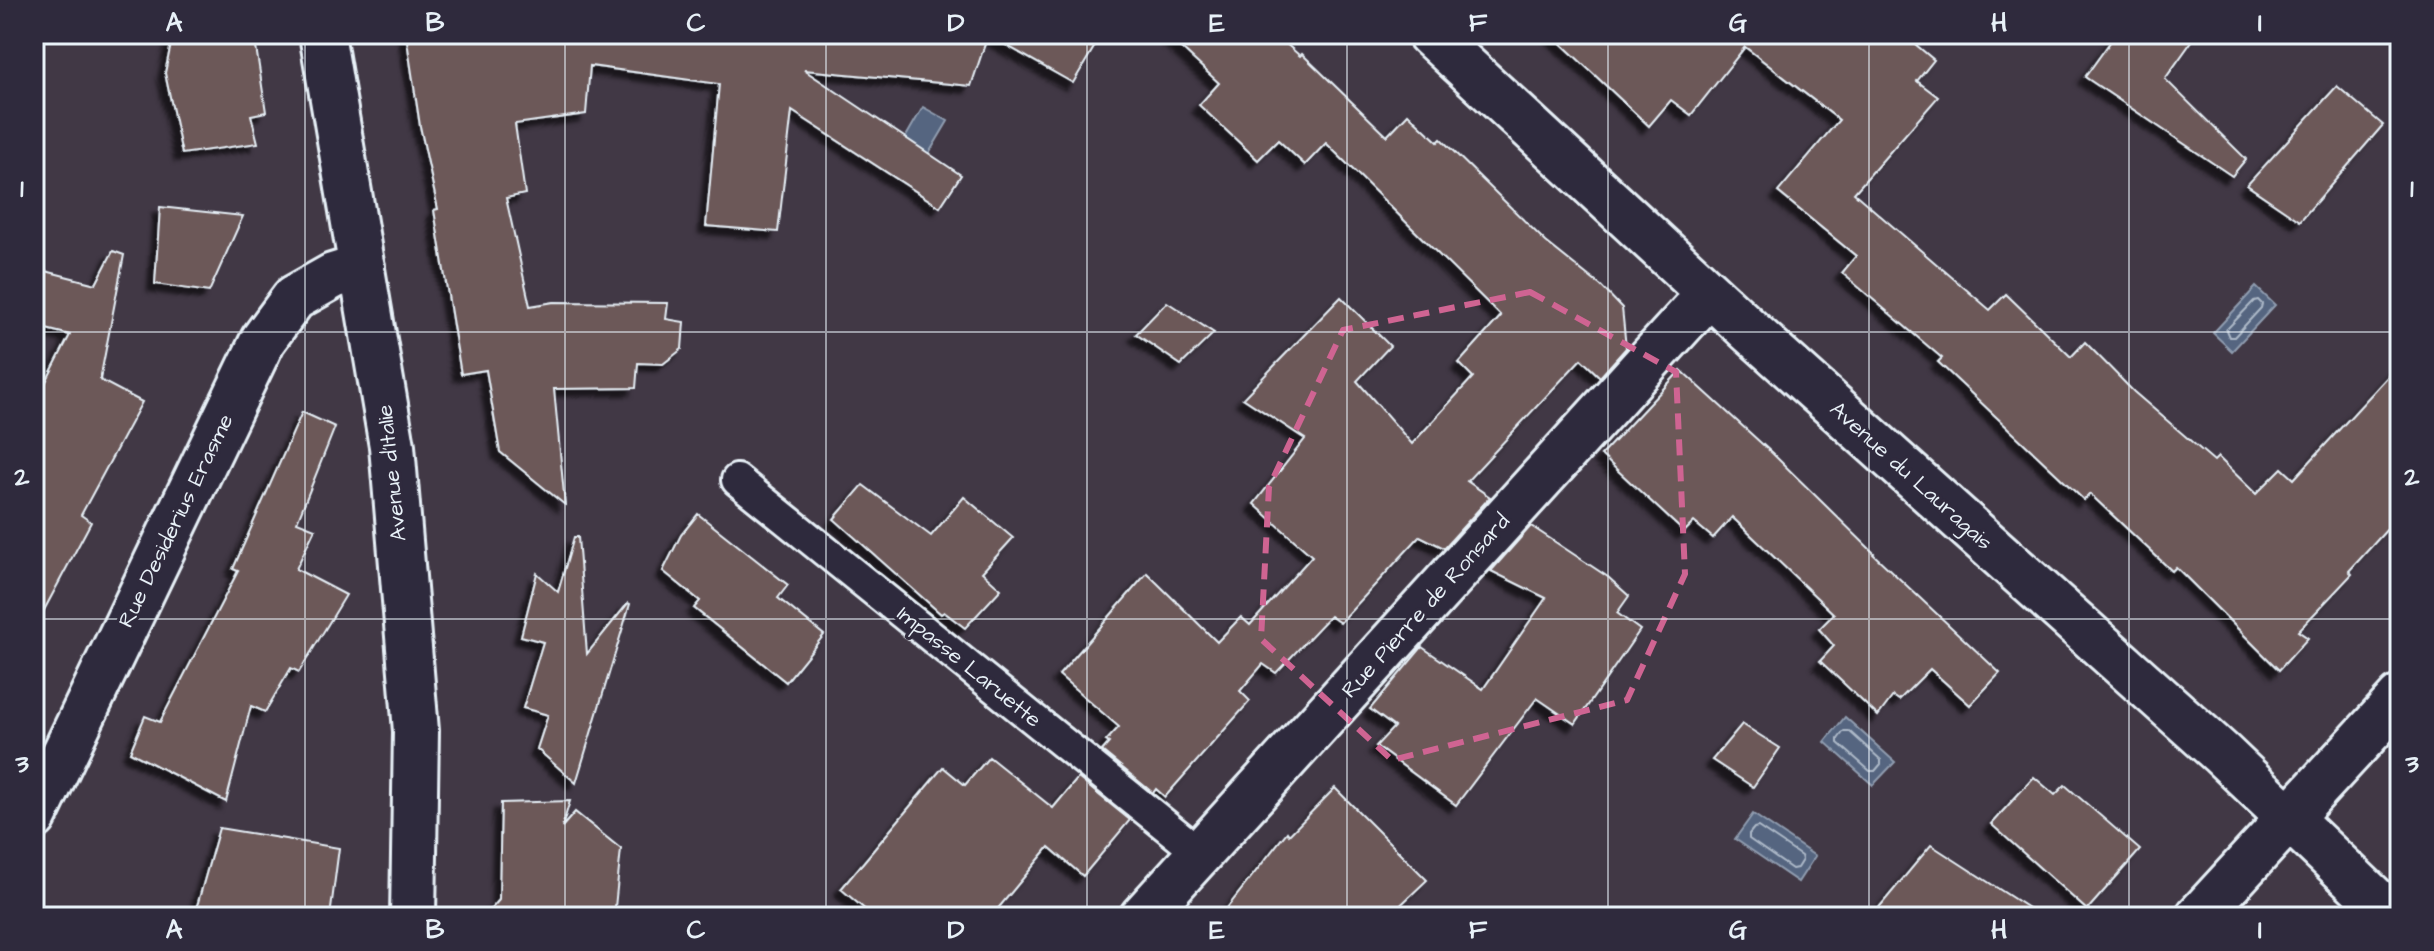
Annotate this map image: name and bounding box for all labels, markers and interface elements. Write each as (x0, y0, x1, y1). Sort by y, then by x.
text: A (166, 5, 183, 41)
text: B (426, 5, 445, 41)
text: C (687, 5, 706, 41)
text: D (948, 5, 965, 41)
text: E (1209, 5, 1225, 41)
text: F (1469, 5, 1488, 41)
text: G (1729, 5, 1747, 41)
text: H (1991, 5, 2007, 41)
text: I (2258, 5, 2262, 41)
text: 1 (20, 171, 24, 207)
text: 1 (2410, 171, 2414, 207)
street label: Avenue du Lauragais (1822, 394, 1999, 558)
street label: Avenue d'Italie (369, 403, 415, 543)
street label: Rue Desiderius Erasme (111, 409, 241, 633)
text: 2 (14, 459, 30, 495)
text: 2 (2404, 459, 2420, 495)
street label: Rue Pierre de Ronsard (1335, 507, 1517, 705)
street label: Impasse Laruette (890, 599, 1048, 735)
text: 3 (14, 746, 29, 782)
text: 3 (2404, 746, 2419, 782)
text: A (166, 912, 183, 948)
text: B (426, 912, 445, 948)
text: C (687, 912, 706, 948)
text: D (948, 912, 965, 948)
text: E (1209, 912, 1225, 948)
text: F (1469, 912, 1488, 948)
text: G (1729, 912, 1747, 948)
text: H (1991, 912, 2007, 948)
text: I (2258, 912, 2262, 948)

